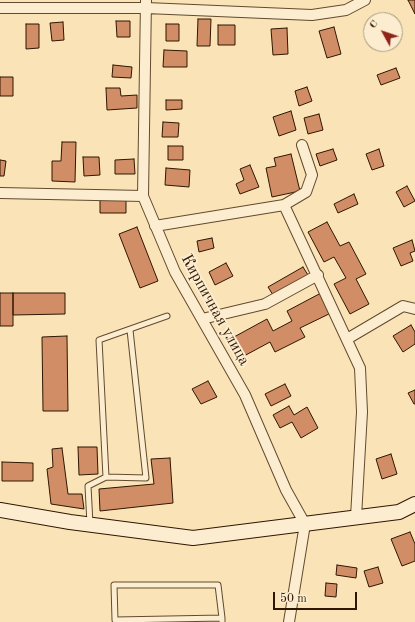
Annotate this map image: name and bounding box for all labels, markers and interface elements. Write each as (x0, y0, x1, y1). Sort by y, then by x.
north arrow (363, 12, 403, 52)
text: С (368, 18, 381, 31)
street label: Кирпичная улица (176, 251, 254, 369)
scale bar (275, 584, 359, 610)
text: 50 m (280, 593, 307, 605)

